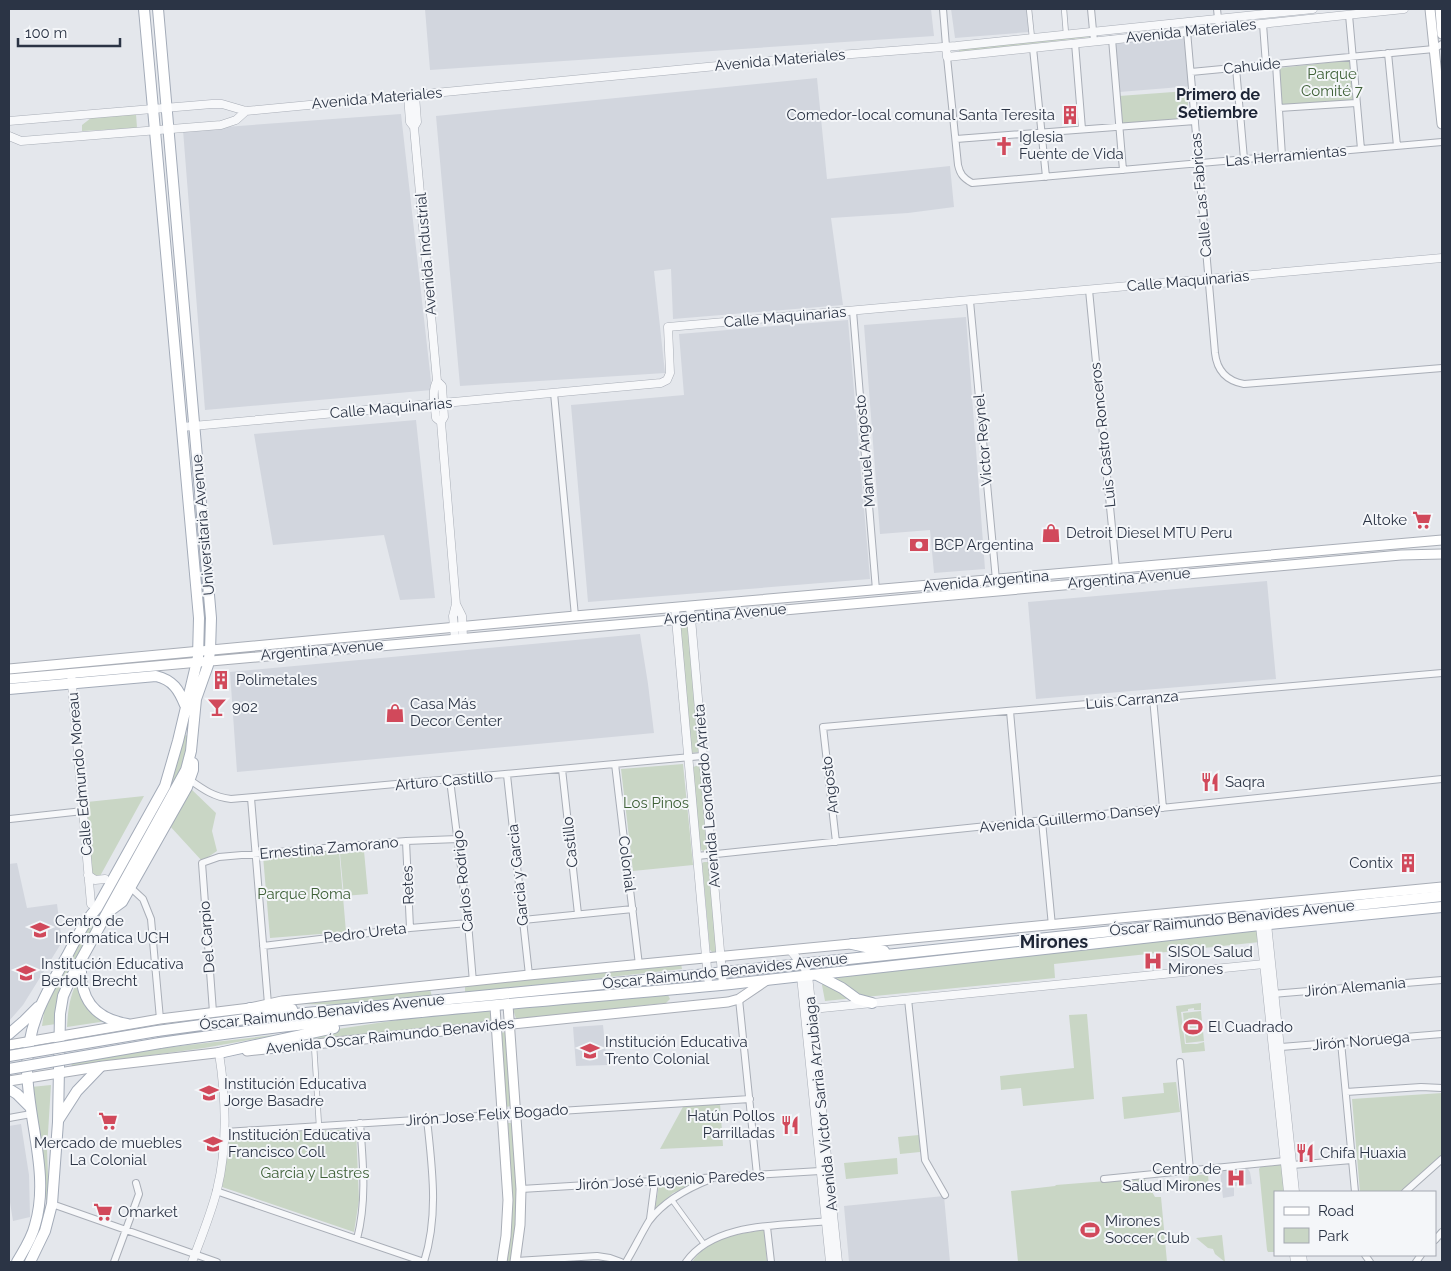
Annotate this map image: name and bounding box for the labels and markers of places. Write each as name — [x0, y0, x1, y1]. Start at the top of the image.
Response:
building icon: Comedor-local comunal Santa Teresita — [1059, 104, 1081, 126]
place label: Comedor-local comunal Santa Teresita — [787, 106, 1055, 124]
place label: Iglesia Fuente de Vida — [1019, 128, 1124, 163]
church icon: Iglesia Fuente de Vida — [993, 135, 1015, 157]
supermarket icon: Altoke — [1411, 509, 1433, 531]
place label: Altoke — [1363, 511, 1407, 529]
shop icon: Detroit Diesel MTU Peru — [1040, 522, 1062, 544]
place label: Detroit Diesel MTU Peru — [1066, 524, 1233, 542]
bank icon: BCP Argentina — [908, 534, 930, 556]
place label: BCP Argentina — [934, 536, 1034, 554]
building icon: Polimetales — [210, 669, 232, 691]
place label: Polimetales — [236, 671, 317, 689]
place label: Casa Más Decor Center — [410, 695, 503, 730]
bar icon: 902 — [206, 696, 228, 718]
place label: 902 — [232, 698, 258, 716]
shop icon: Casa Más Decor Center — [384, 702, 406, 724]
restaurant icon: Saqra — [1199, 771, 1221, 793]
place label: Saqra — [1225, 773, 1265, 791]
building icon: Contix — [1397, 852, 1419, 874]
place label: Contix — [1349, 854, 1393, 872]
place label: Centro de Informatica UCH — [55, 912, 169, 947]
school or university icon: Centro de Informatica UCH — [29, 919, 51, 941]
place label: SISOL Salud Mirones — [1168, 943, 1253, 978]
hospital icon: SISOL Salud Mirones — [1142, 950, 1164, 972]
place label: Institución Educativa Bertolt Brecht — [41, 955, 184, 990]
school or university icon: Institución Educativa Bertolt Brecht — [15, 962, 37, 984]
sports icon: El Cuadrado — [1182, 1016, 1204, 1038]
place label: El Cuadrado — [1208, 1018, 1293, 1036]
place label: Institución Educativa Trento Colonial — [605, 1033, 748, 1068]
school or university icon: Institución Educativa Trento Colonial — [579, 1040, 601, 1062]
place label: Institución Educativa Jorge Basadre — [224, 1075, 367, 1110]
school or university icon: Institución Educativa Jorge Basadre — [198, 1082, 220, 1104]
place label: Hatún Pollos Parrilladas — [687, 1107, 775, 1142]
supermarket icon: Mercado de muebles La Colonial — [97, 1110, 119, 1132]
restaurant icon: Hatún Pollos Parrilladas — [779, 1114, 801, 1136]
place label: Institución Educativa Francisco Coll — [228, 1126, 371, 1161]
school or university icon: Institución Educativa Francisco Coll — [202, 1133, 224, 1155]
place label: Mercado de muebles La Colonial — [34, 1134, 182, 1169]
restaurant icon: Chifa Huaxia — [1294, 1142, 1316, 1164]
place label: Chifa Huaxia — [1320, 1144, 1406, 1162]
place label: Centro de Salud Mirones — [1122, 1160, 1221, 1195]
hospital icon: Centro de Salud Mirones — [1225, 1167, 1247, 1189]
supermarket icon: Omarket — [92, 1201, 114, 1223]
place label: Omarket — [118, 1203, 178, 1221]
place label: Mirones Soccer Club — [1105, 1212, 1189, 1247]
sports icon: Mirones Soccer Club — [1079, 1219, 1101, 1241]

